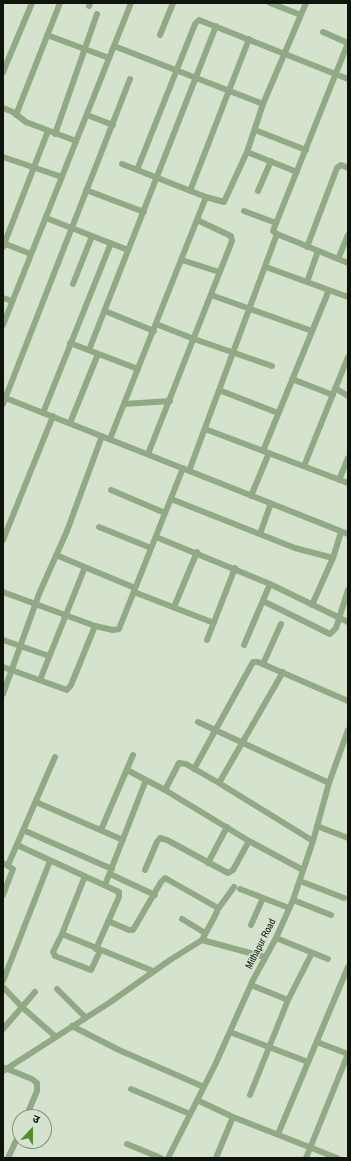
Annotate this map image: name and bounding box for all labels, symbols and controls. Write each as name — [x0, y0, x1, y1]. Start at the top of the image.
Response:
street label: Mithapur Road — [243, 917, 279, 971]
north arrow — [12, 1109, 52, 1149]
text: उ — [31, 1111, 42, 1126]

